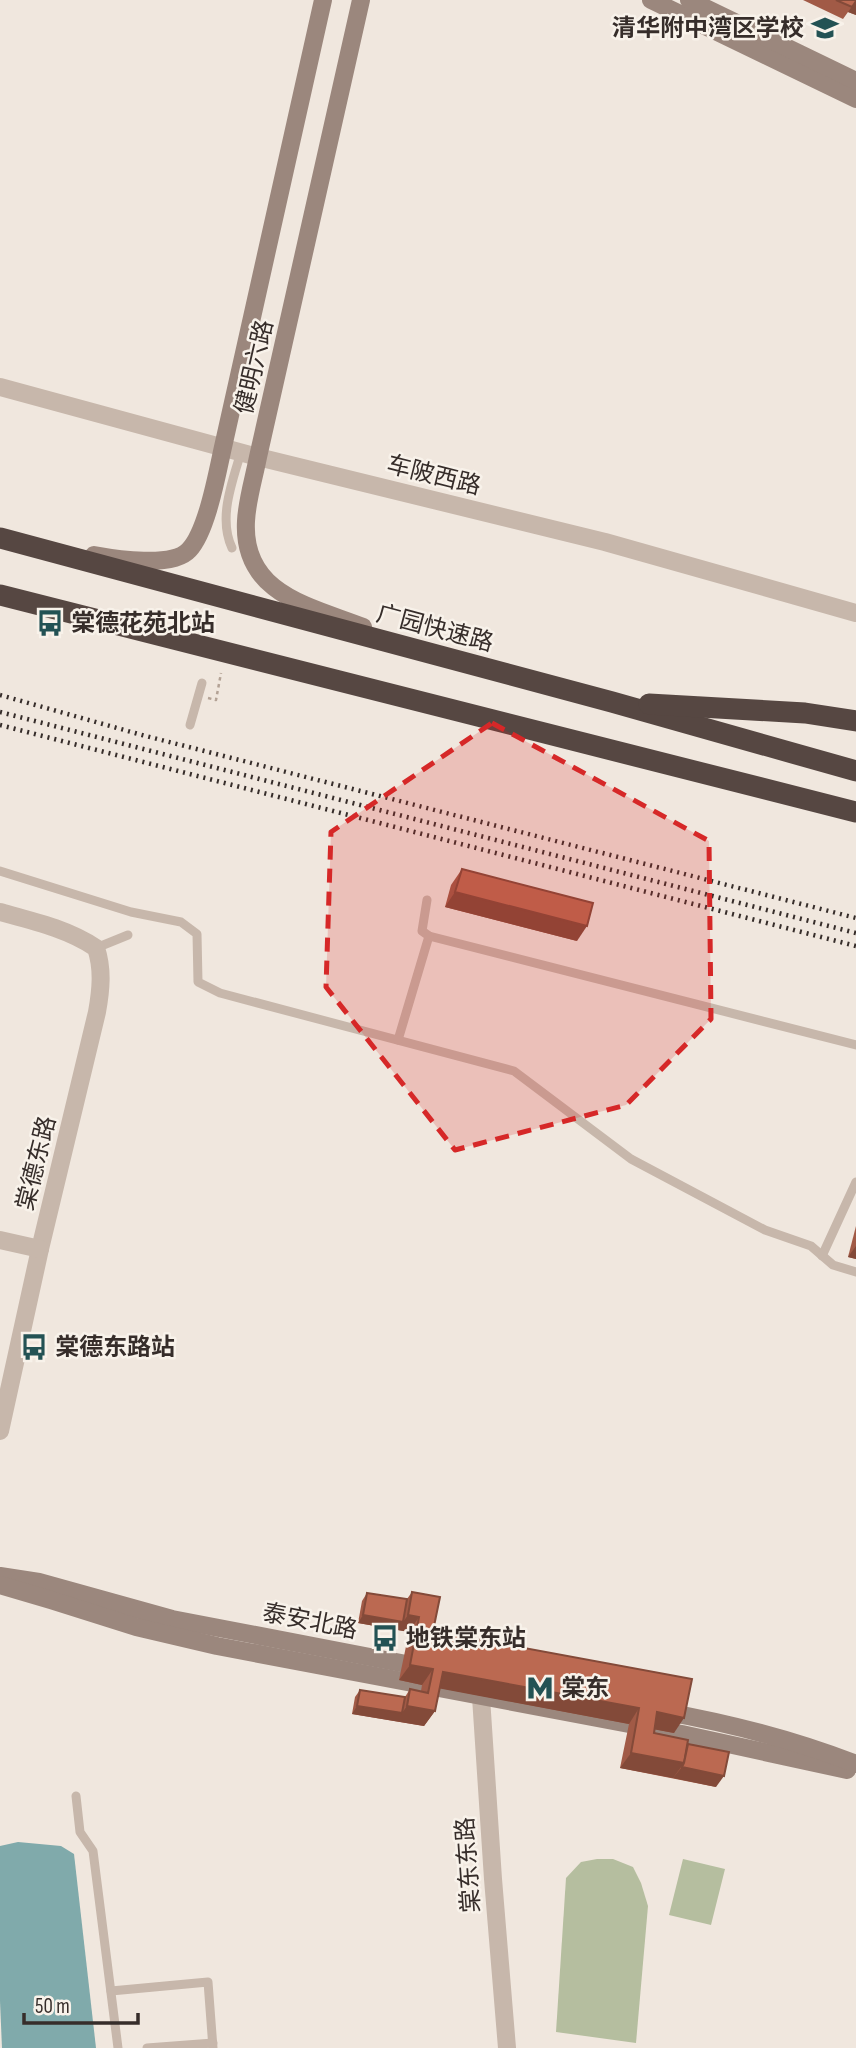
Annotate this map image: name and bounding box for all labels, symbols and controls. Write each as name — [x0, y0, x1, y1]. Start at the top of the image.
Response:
school or university icon: 清华附中湾区学校 — [810, 13, 840, 43]
place label: 清华附中湾区学校 — [612, 14, 804, 43]
street label: 健明六路 — [230, 317, 279, 417]
street label: 车陂西路 — [384, 450, 484, 501]
street label: 广园快速路 — [373, 599, 497, 658]
bus stop icon: 棠德花苑北站 — [35, 608, 65, 638]
place label: 棠德花苑北站 — [71, 609, 215, 638]
street label: 棠德东路 — [11, 1113, 62, 1213]
bus stop icon: 棠德东路站 — [19, 1332, 49, 1362]
place label: 棠德东路站 — [55, 1333, 175, 1362]
street label: 泰安北路 — [260, 1598, 360, 1645]
bus stop icon: 地铁棠东站 — [370, 1623, 400, 1653]
place label: 地铁棠东站 — [406, 1624, 526, 1653]
metro station icon: 棠东 — [525, 1673, 555, 1703]
place label: 棠东 — [561, 1674, 609, 1703]
street label: 棠东东路 — [451, 1816, 486, 1914]
scale bar — [24, 1982, 138, 2026]
text: 50 m — [35, 1994, 70, 2019]

